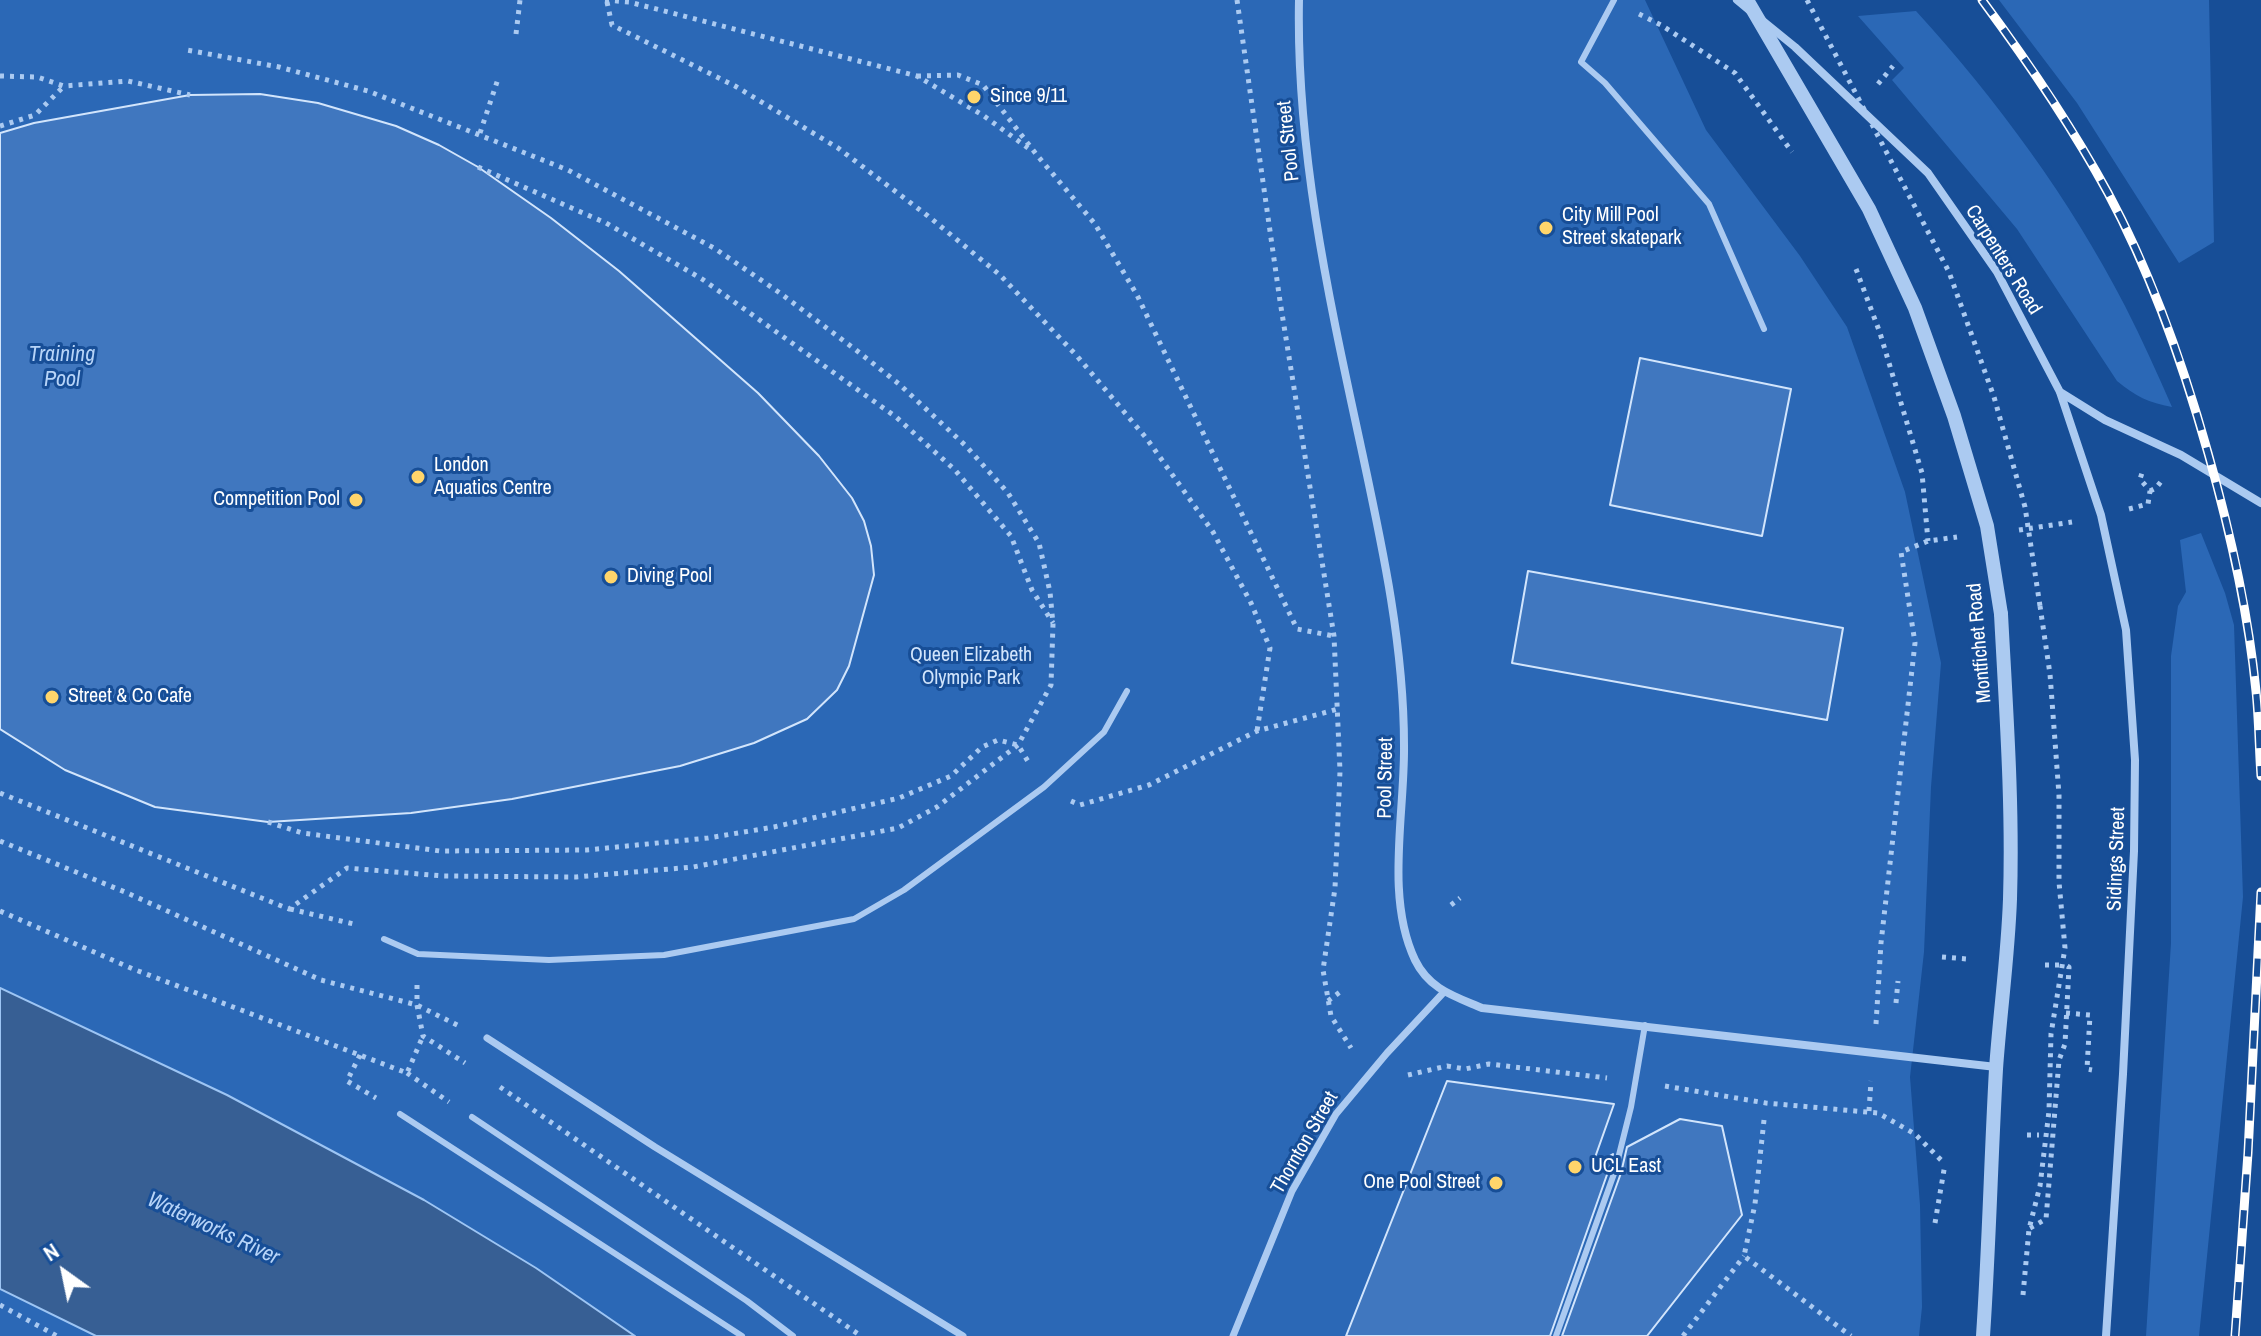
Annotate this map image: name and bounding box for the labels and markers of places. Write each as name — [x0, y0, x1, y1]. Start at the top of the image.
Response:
place label: Since 9/11 — [990, 85, 1067, 109]
marker: Since 9/11 — [965, 88, 983, 106]
place label: City Mill Pool Street skatepark — [1562, 204, 1681, 251]
marker: City Mill Pool Street skatepark — [1537, 219, 1555, 237]
place label: London Aquatics Centre — [434, 454, 552, 501]
marker: London Aquatics Centre — [409, 468, 427, 486]
place label: Competition Pool — [213, 488, 340, 512]
marker: Competition Pool — [347, 491, 365, 509]
place label: Diving Pool — [627, 565, 712, 589]
marker: Diving Pool — [602, 568, 620, 586]
place label: Street & Co Cafe — [68, 685, 192, 709]
marker: Street & Co Cafe — [43, 688, 61, 706]
place label: UCL East — [1591, 1155, 1661, 1179]
marker: UCL East — [1566, 1158, 1584, 1176]
place label: One Pool Street — [1363, 1171, 1480, 1195]
marker: One Pool Street — [1487, 1174, 1505, 1192]

